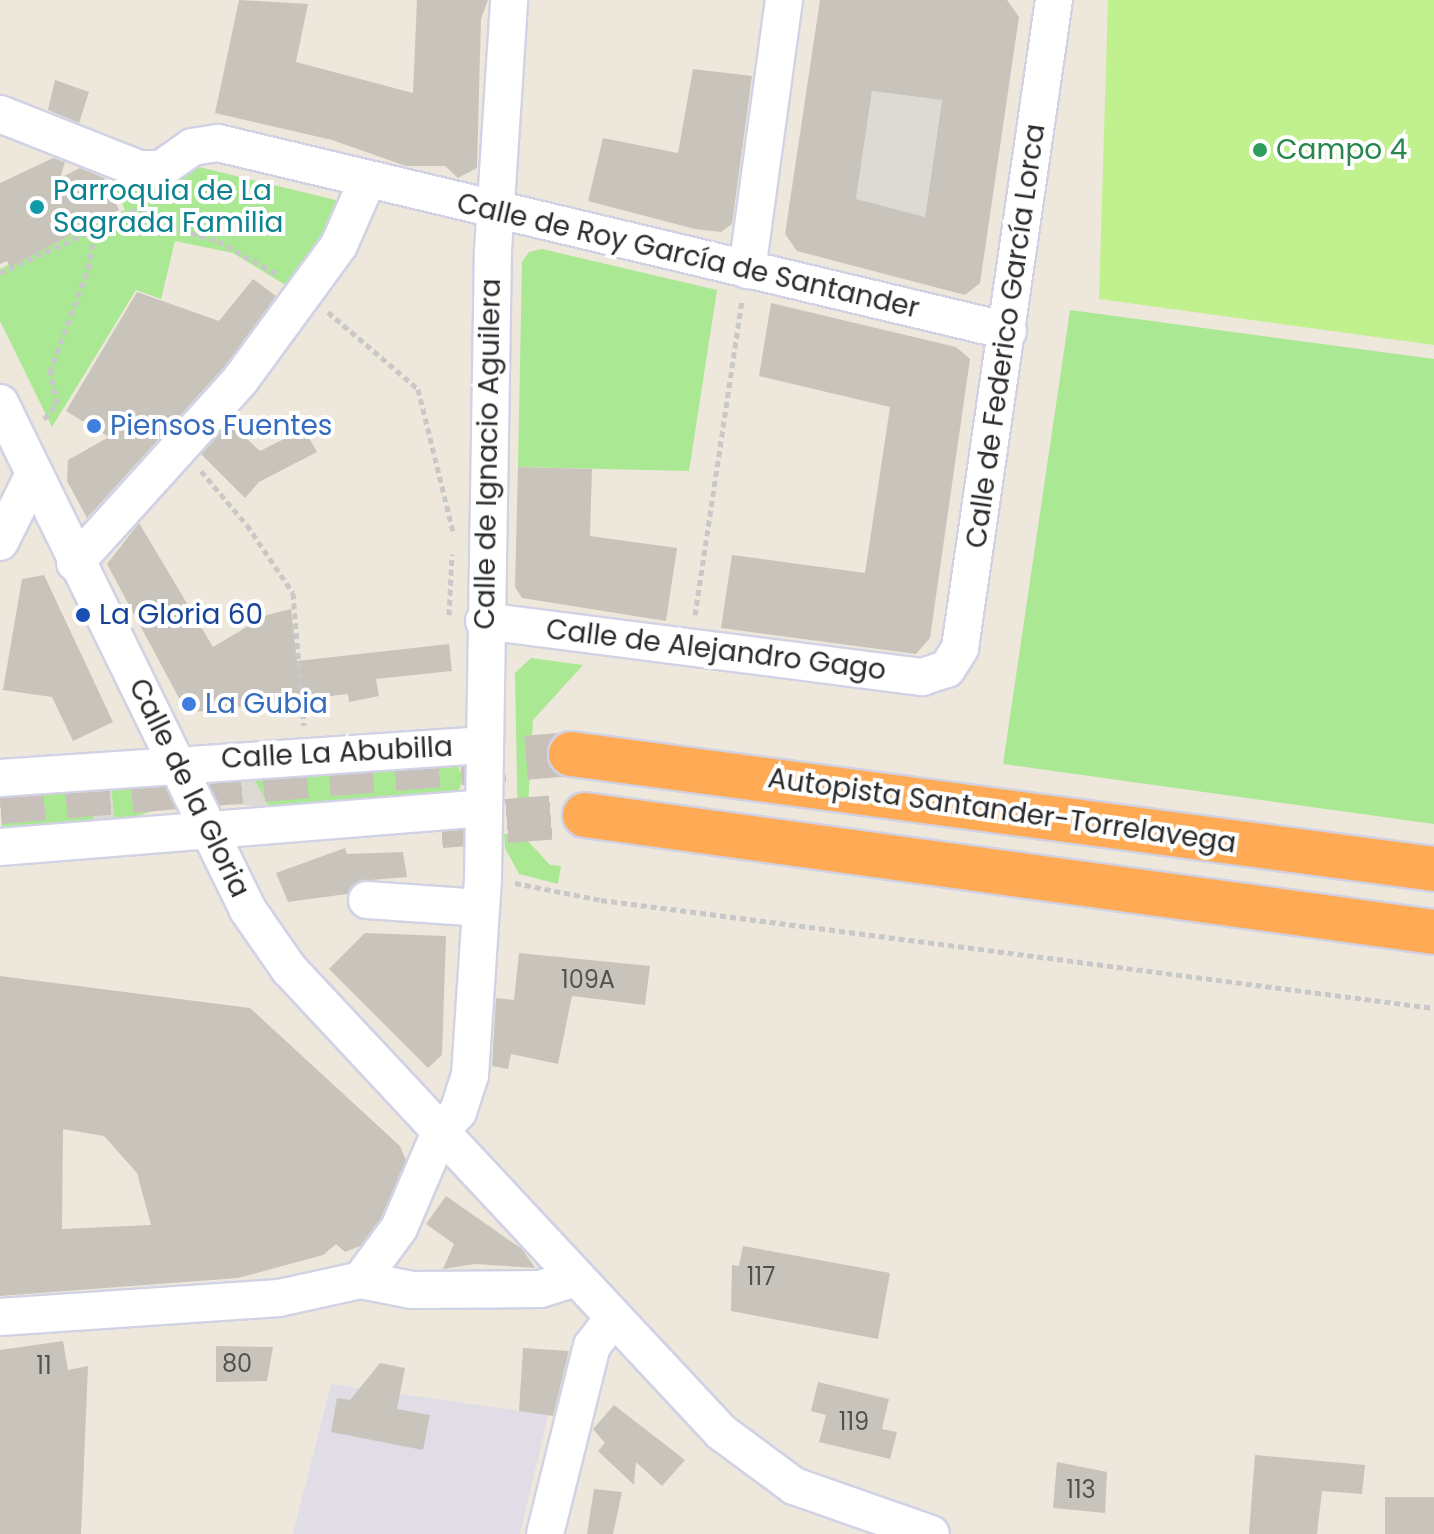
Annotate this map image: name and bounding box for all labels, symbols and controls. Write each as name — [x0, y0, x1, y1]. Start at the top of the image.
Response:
street label: Calle de Federico García Lorca — [960, 122, 1052, 550]
place label: Campo 4 — [1276, 133, 1407, 167]
marker: Campo 4 — [1251, 141, 1269, 159]
place label: Parroquia de La Sagrada Familia — [53, 174, 283, 240]
street label: Calle de Roy García de Santander — [454, 186, 922, 326]
marker: Parroquia de La Sagrada Familia — [28, 198, 46, 216]
street label: Calle de Ignacio Aguilera — [468, 278, 508, 630]
place label: Piensos Fuentes — [110, 409, 332, 443]
marker: Piensos Fuentes — [85, 417, 103, 435]
place label: La Gloria 60 — [99, 598, 263, 632]
marker: La Gloria 60 — [74, 606, 92, 624]
street label: Calle de Alejandro Gago — [544, 612, 888, 688]
street label: Calle de la Gloria — [122, 673, 256, 903]
place label: La Gubia — [205, 687, 328, 721]
marker: La Gubia — [180, 695, 198, 713]
street label: Calle La Abubilla — [220, 730, 454, 776]
street label: Autopista Santander-Torrelavega — [766, 761, 1238, 861]
house number: 109A — [561, 966, 615, 994]
house number: 117 — [747, 1263, 775, 1291]
house number: 80 — [222, 1350, 252, 1378]
house number: 11 — [36, 1352, 52, 1380]
house number: 119 — [839, 1408, 869, 1436]
house number: 113 — [1066, 1476, 1096, 1504]

